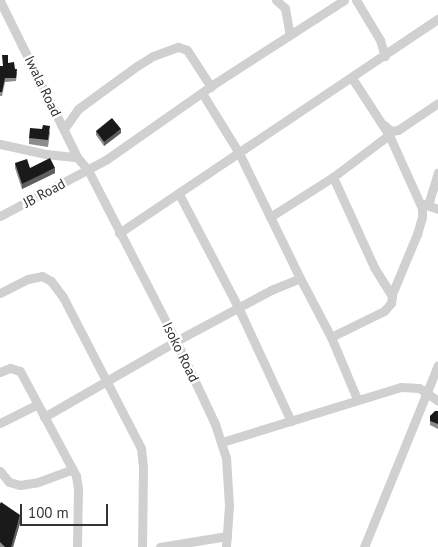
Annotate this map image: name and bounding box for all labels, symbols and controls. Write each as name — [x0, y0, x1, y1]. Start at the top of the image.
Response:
street label: Iwala Road — [21, 53, 65, 119]
street label: JB Road — [20, 175, 68, 211]
street label: Isoko Road — [159, 319, 203, 385]
scale bar — [22, 494, 110, 526]
text: 100 m — [28, 503, 69, 522]

